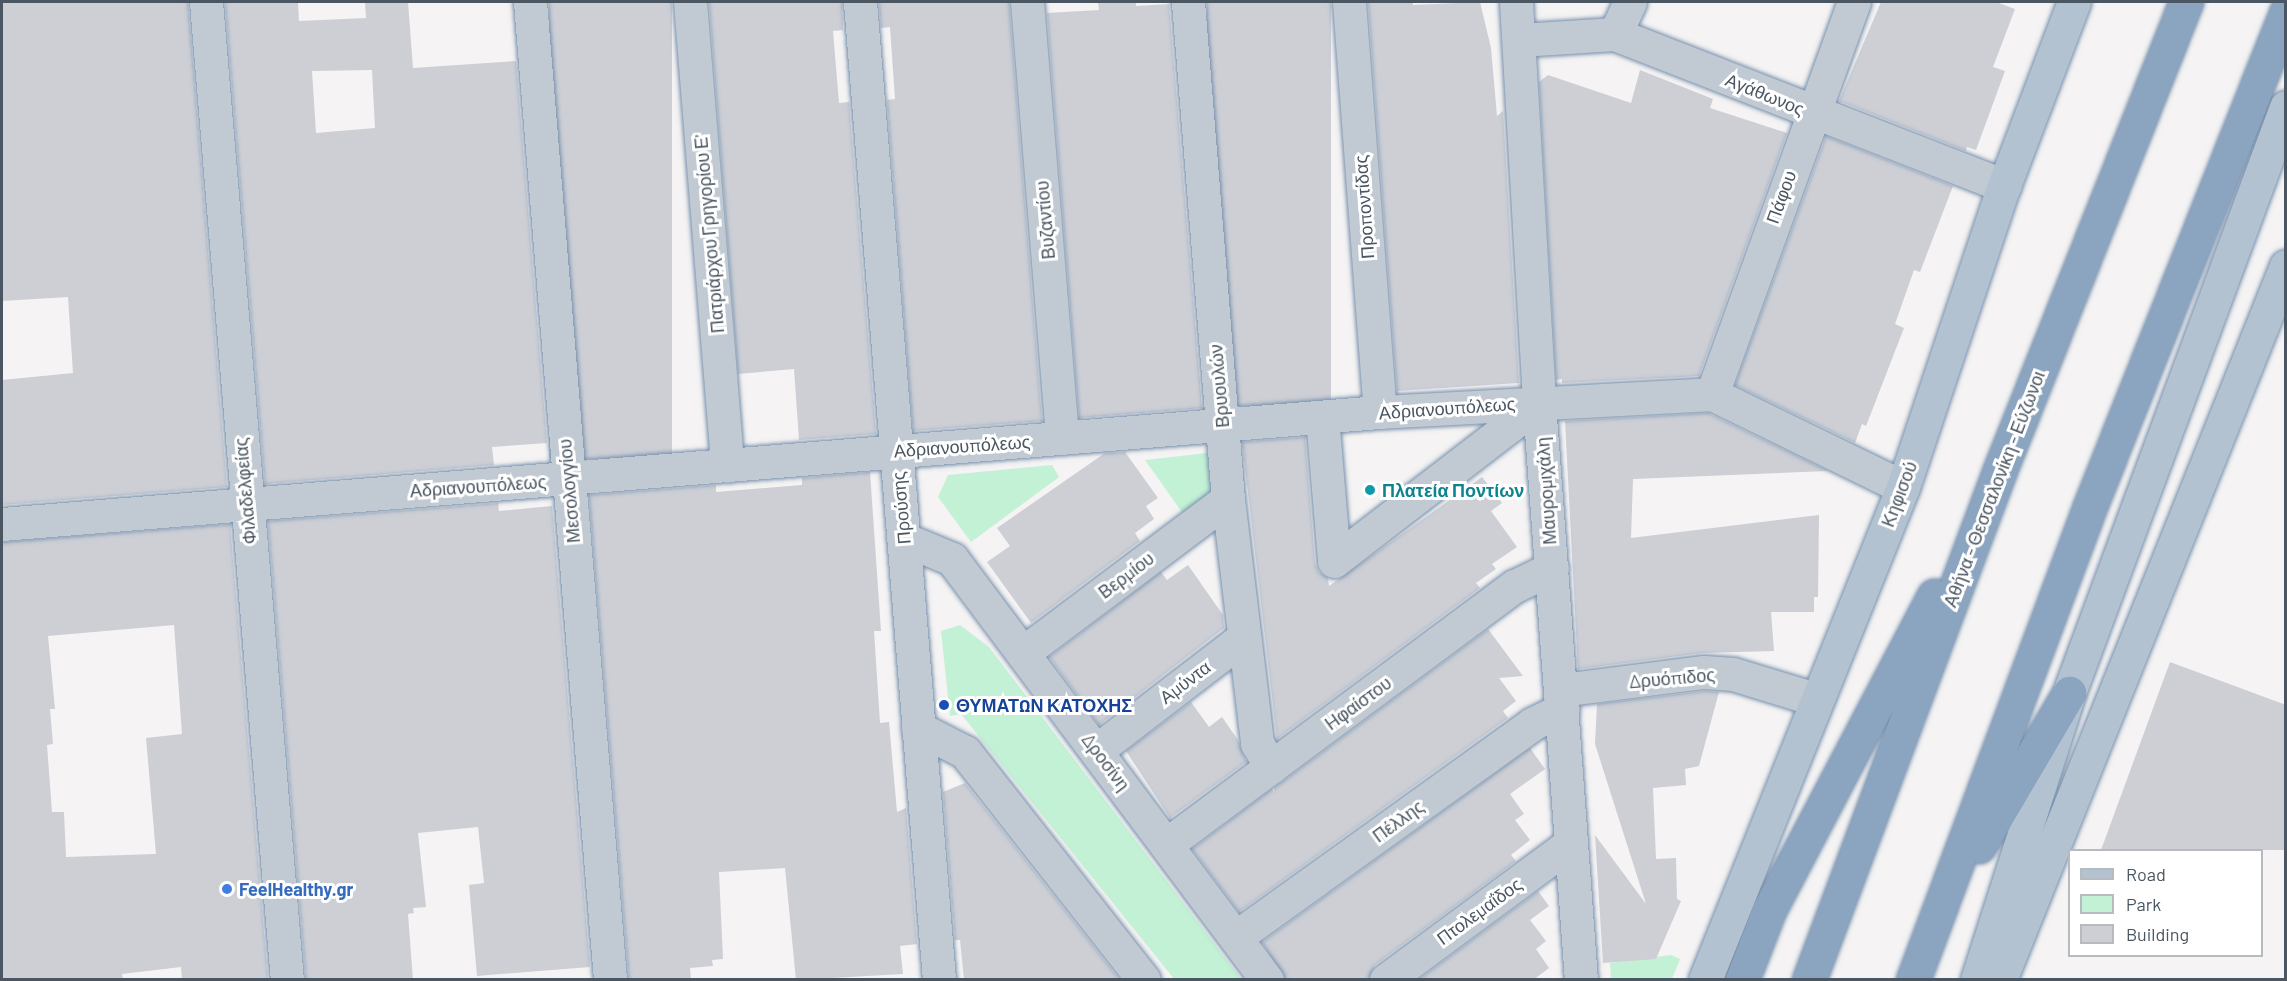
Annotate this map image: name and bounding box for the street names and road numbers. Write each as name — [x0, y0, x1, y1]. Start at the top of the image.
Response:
street label: Αγάθωνος — [1723, 68, 1807, 120]
street label: Πατριάρχου Γρηγορίου Ε' — [690, 134, 728, 334]
street label: Προποντίδας — [1350, 154, 1378, 260]
street label: Πάφου — [1761, 167, 1801, 227]
street label: Βυζαντίου — [1031, 180, 1059, 260]
street label: Βρυουλών — [1205, 343, 1233, 429]
street label: Αθήνα - Θεσσαλονίκη - Εύζωνοι — [1939, 368, 2049, 610]
street label: Αδριανουπόλεως — [1378, 392, 1516, 424]
street label: Αδριανουπόλεως — [893, 430, 1031, 462]
street label: Φιλαδελφείας — [230, 437, 260, 545]
street label: Μαυρομιχάλη — [1531, 437, 1561, 545]
street label: Μεσολογγίου — [554, 438, 584, 544]
street label: Κηφισού — [1877, 458, 1921, 530]
street label: Αδριανουπόλεως — [409, 470, 547, 502]
street label: Προύσης — [887, 471, 915, 545]
street label: Βερμίου — [1094, 547, 1158, 603]
street label: Αμύντα — [1155, 656, 1215, 708]
street label: Δρυόπιδος — [1628, 663, 1716, 693]
street label: Ηφαίστου — [1321, 672, 1395, 734]
street label: Δροσίνη — [1078, 729, 1134, 795]
street label: Πέλλης — [1368, 795, 1428, 847]
street label: Πτολεμαΐδος — [1432, 873, 1526, 949]

